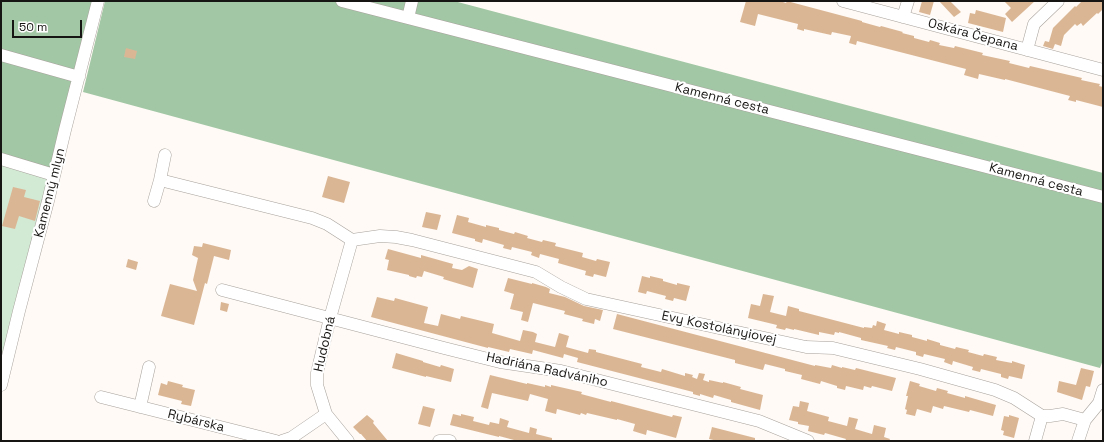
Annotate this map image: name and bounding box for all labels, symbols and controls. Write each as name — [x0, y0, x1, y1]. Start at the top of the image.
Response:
scale bar — [14, 12, 84, 38]
street label: Oskára Čepana — [926, 15, 1020, 55]
text: 50 m — [19, 19, 47, 35]
street label: Kamenná cesta — [673, 80, 771, 118]
street label: Kamenný mlyn — [31, 147, 69, 239]
street label: Kamenná cesta — [987, 160, 1085, 200]
street label: Evy Kostolányiovej — [660, 308, 778, 348]
street label: Hudobná — [311, 315, 339, 373]
street label: Hadriána Radvániho — [485, 349, 609, 391]
street label: Rybárska — [166, 406, 226, 436]

